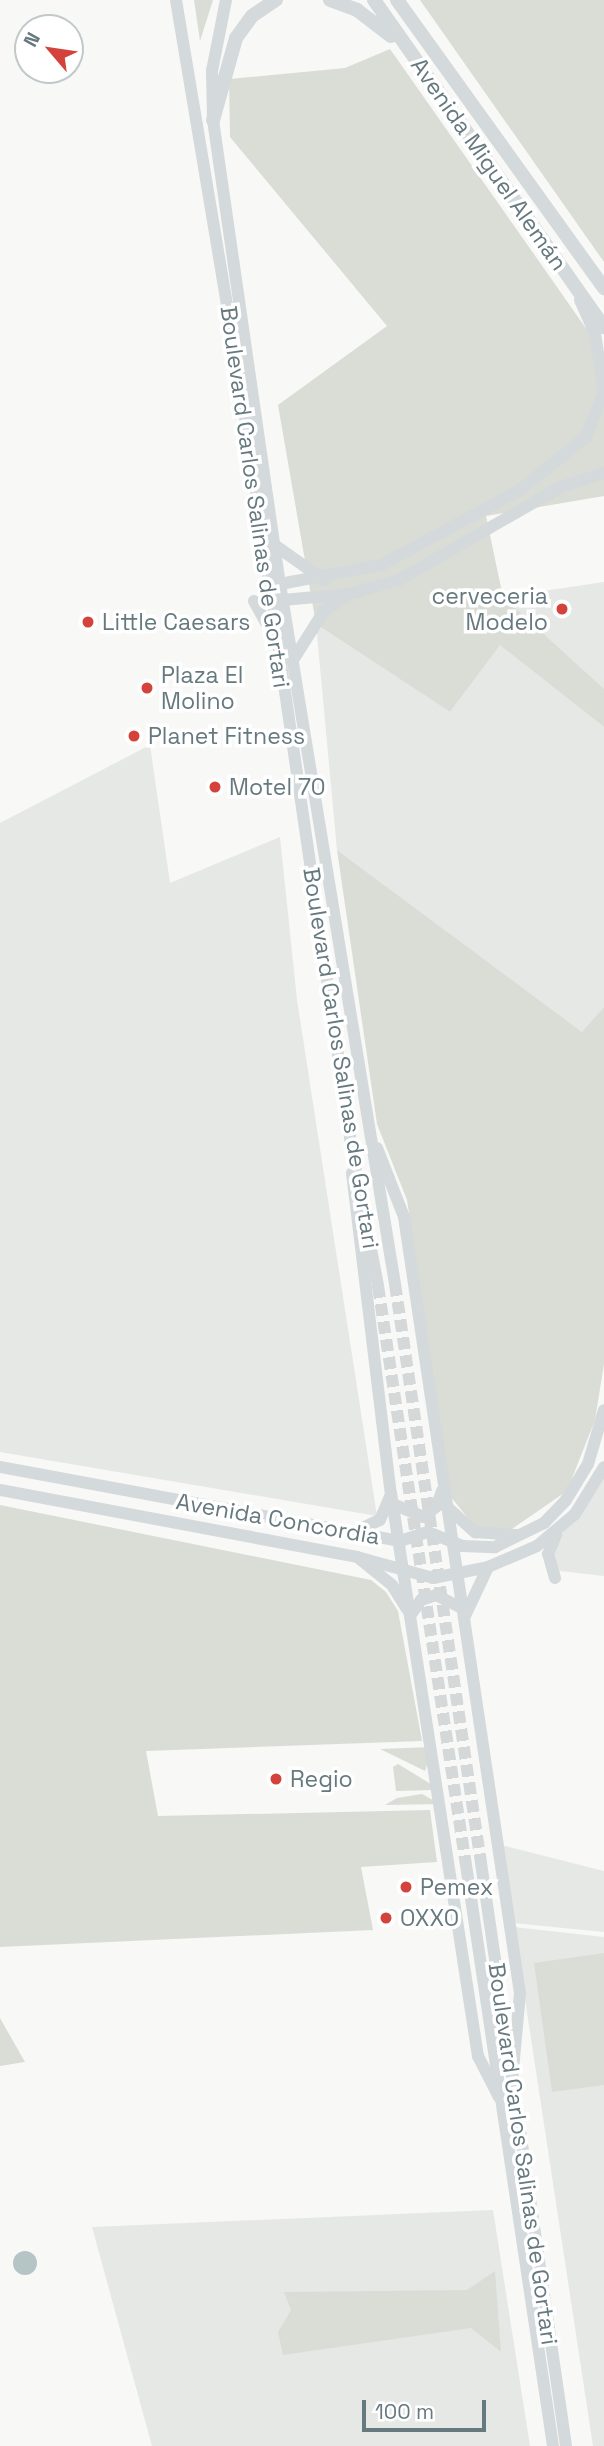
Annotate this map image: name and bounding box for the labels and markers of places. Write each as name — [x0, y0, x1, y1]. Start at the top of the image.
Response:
place label: cerveceria Modelo — [432, 582, 548, 636]
marker: cerveceria Modelo — [554, 601, 570, 617]
place label: Little Caesars — [102, 608, 250, 636]
marker: Little Caesars — [80, 614, 96, 630]
place label: Plaza El Molino — [161, 661, 243, 715]
marker: Plaza El Molino — [139, 680, 155, 696]
place label: Planet Fitness — [148, 722, 305, 750]
marker: Planet Fitness — [126, 728, 142, 744]
place label: Motel 70 — [229, 773, 326, 801]
marker: Motel 70 — [207, 779, 223, 795]
place label: Regio — [290, 1765, 353, 1793]
marker: Regio — [268, 1771, 284, 1787]
place label: Pemex — [420, 1873, 493, 1901]
marker: Pemex — [398, 1879, 414, 1895]
place label: OXXO — [400, 1904, 459, 1932]
marker: OXXO — [378, 1910, 394, 1926]

